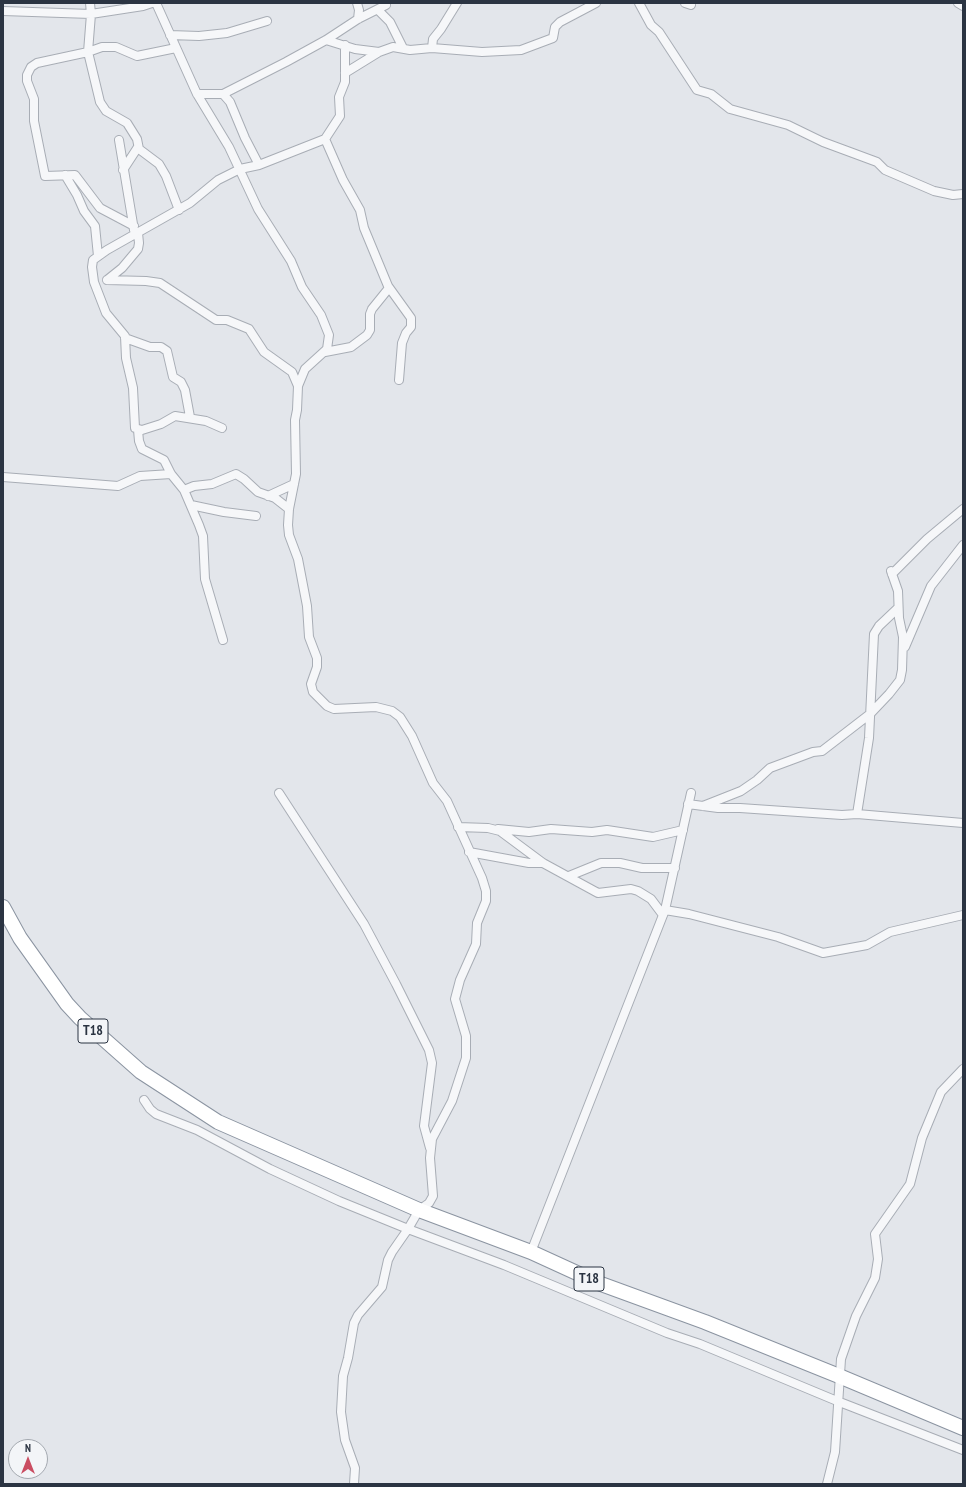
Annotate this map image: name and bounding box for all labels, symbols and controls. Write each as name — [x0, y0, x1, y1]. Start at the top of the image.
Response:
road number: T18 — [78, 1019, 108, 1043]
road number: T18 — [574, 1267, 604, 1291]
north arrow — [8, 1439, 48, 1479]
text: N — [25, 1441, 31, 1455]

